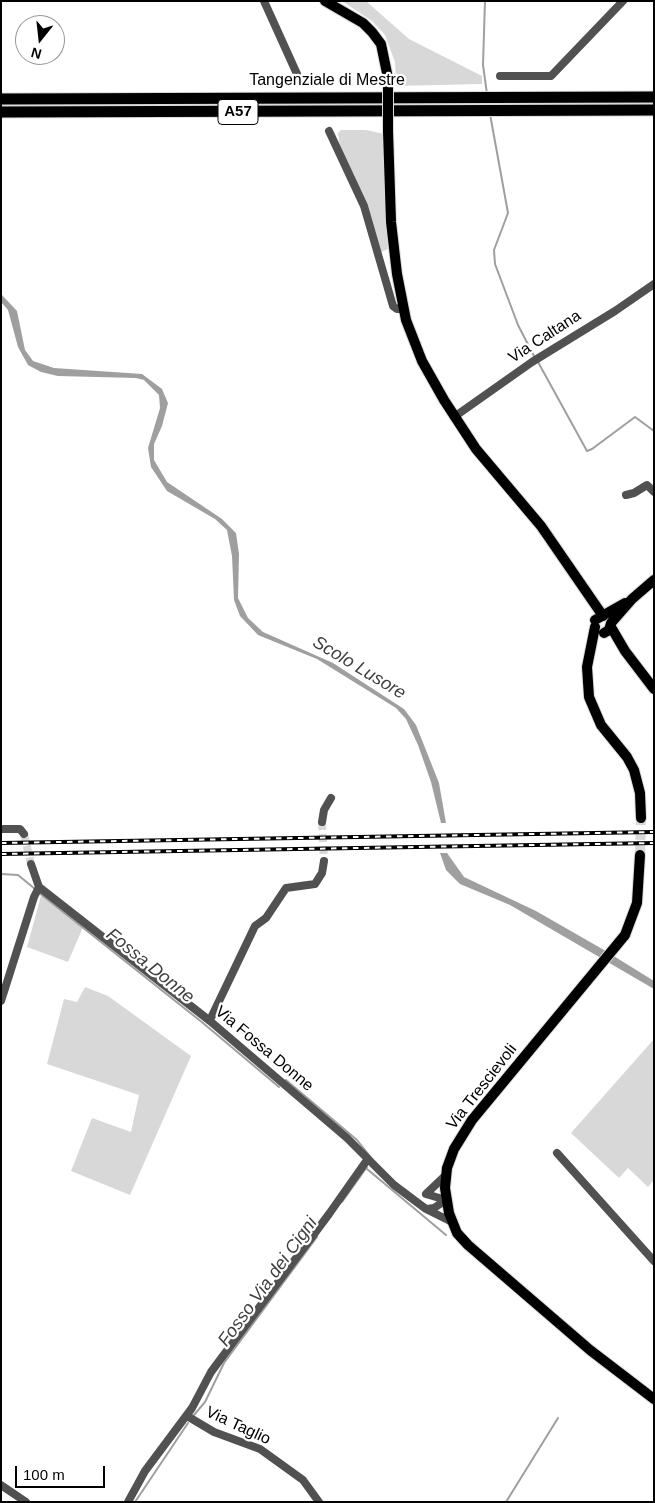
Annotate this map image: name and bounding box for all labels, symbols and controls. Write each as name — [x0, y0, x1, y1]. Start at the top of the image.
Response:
north arrow — [15, 15, 65, 65]
text: N — [29, 44, 43, 63]
street label: Tangenziale di Mestre — [249, 71, 405, 91]
road number: A57 — [218, 100, 258, 124]
street label: Via Caltana — [505, 307, 585, 367]
water label: Scolo Lusore — [308, 632, 410, 704]
water label: Fossa Donne — [102, 924, 198, 1008]
street label: Via Fossa Donne — [211, 1002, 317, 1096]
street label: Via Trescievoli — [443, 1040, 521, 1134]
water label: Fosso Via dei Cigni — [214, 1213, 322, 1351]
street label: Via Taglio — [203, 1403, 273, 1449]
scale bar — [18, 1456, 108, 1488]
text: 100 m — [23, 1466, 65, 1483]

